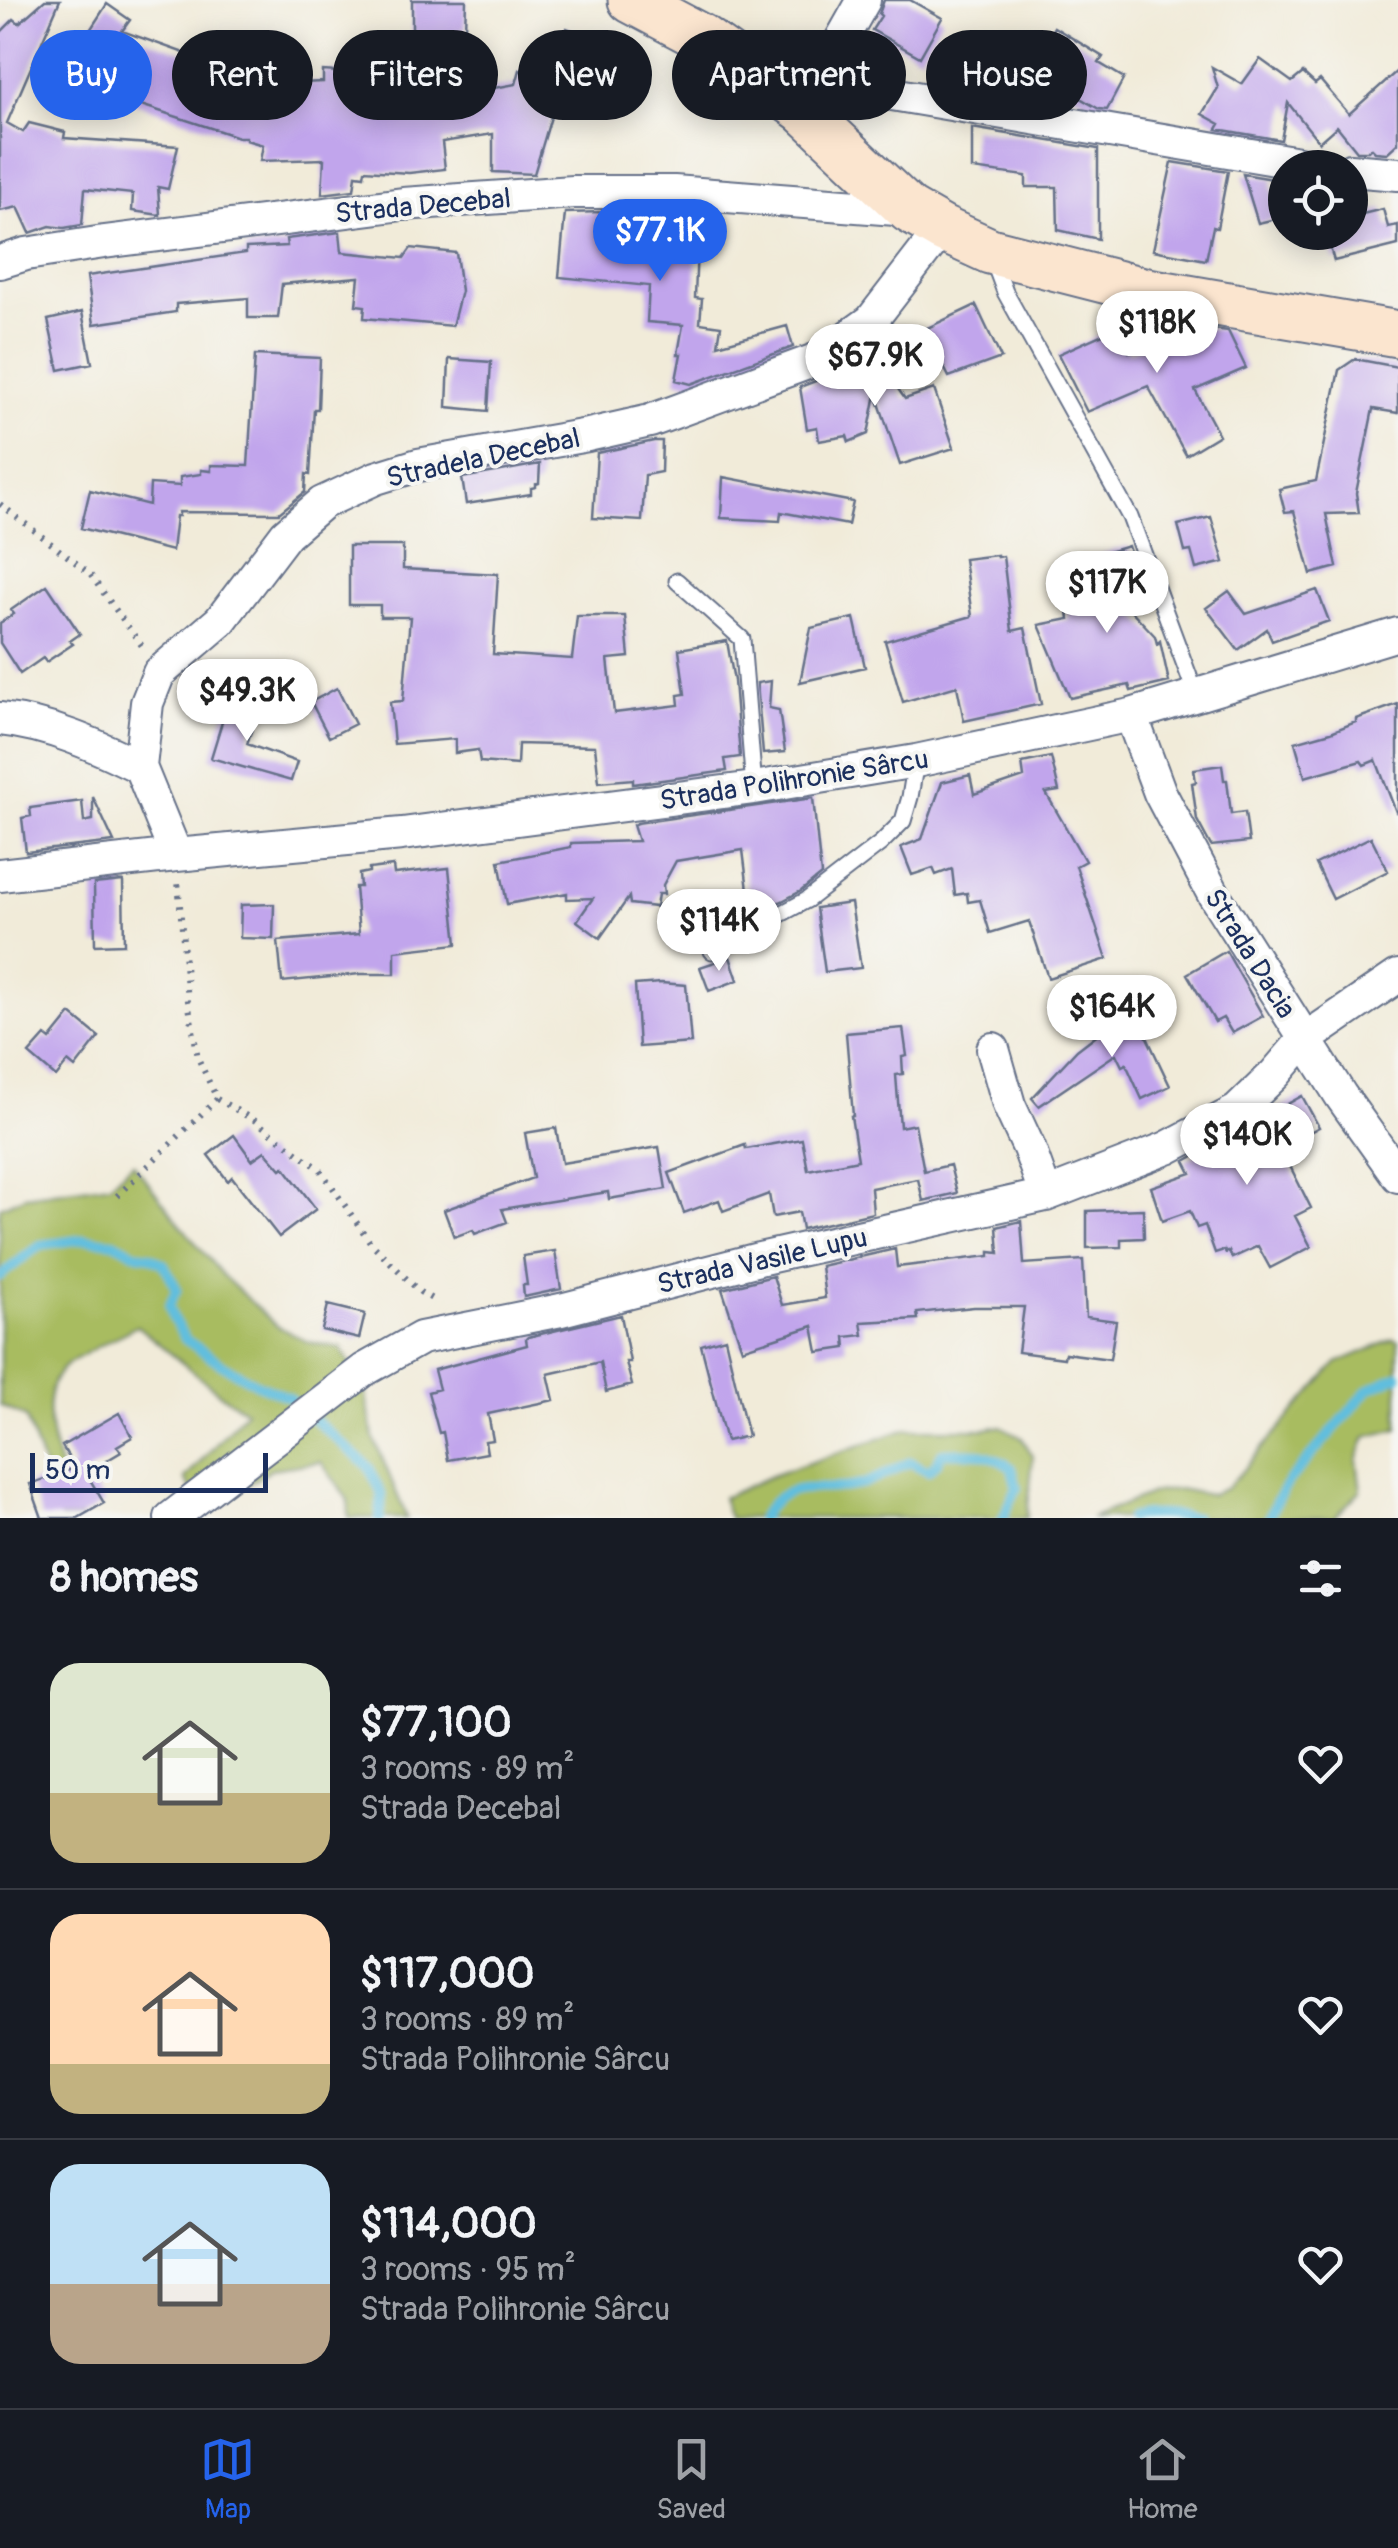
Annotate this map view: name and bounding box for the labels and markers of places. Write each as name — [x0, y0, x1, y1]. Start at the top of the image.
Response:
pin: $77.1K — [579, 199, 741, 284]
pin: $118K — [1087, 291, 1227, 376]
pin: $67.9K — [794, 324, 956, 409]
pin: $117K — [1037, 551, 1177, 636]
pin: $49.3K — [166, 659, 328, 744]
pin: $114K — [649, 889, 789, 974]
pin: $164K — [1042, 975, 1182, 1060]
pin: $140K — [1177, 1103, 1317, 1188]

